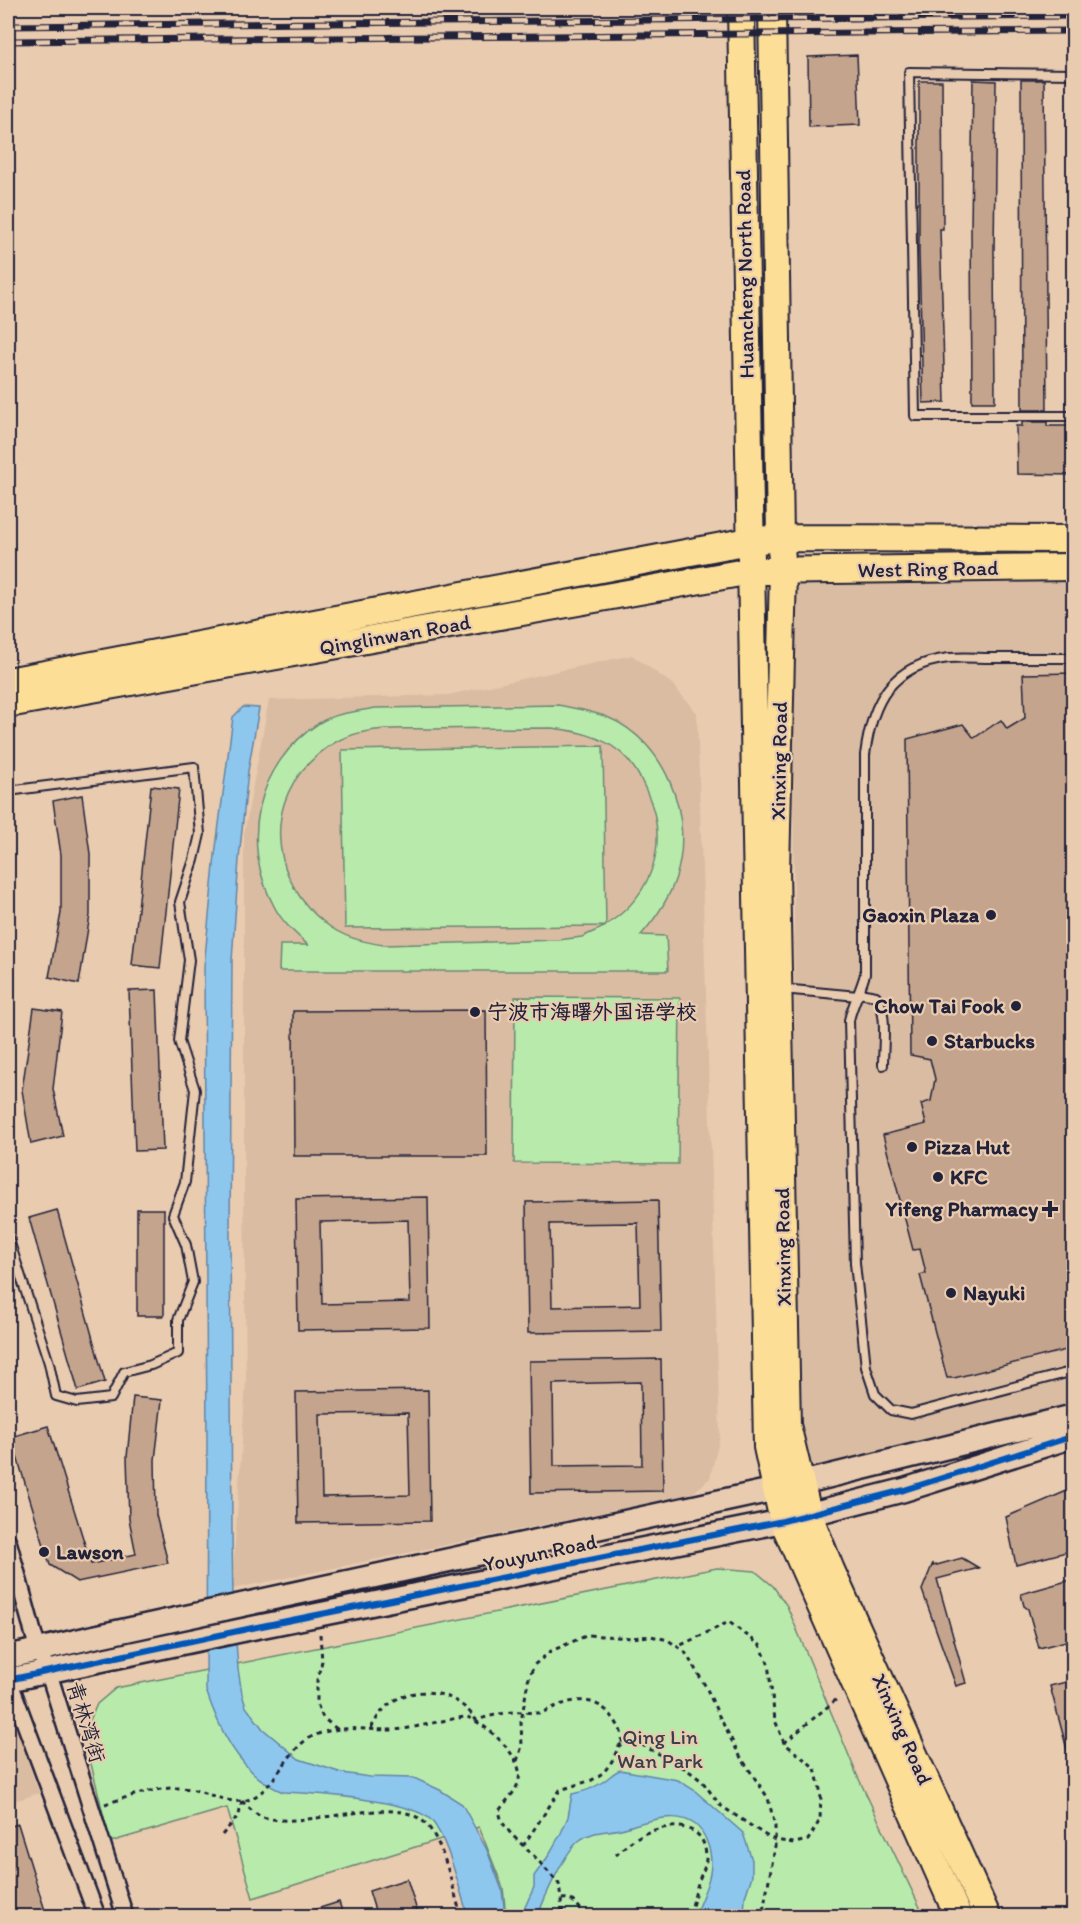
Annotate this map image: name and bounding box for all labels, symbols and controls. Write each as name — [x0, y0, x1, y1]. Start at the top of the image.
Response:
street label: Huancheng North Road — [730, 169, 759, 379]
street label: West Ring Road — [857, 555, 999, 582]
street label: Qinglinwan Road — [317, 609, 473, 660]
street label: Xinxing Road — [765, 701, 792, 821]
place label: Gaoxin Plaza — [862, 902, 980, 927]
marker: Gaoxin Plaza — [984, 908, 998, 922]
place label: Chow Tai Fook — [874, 993, 1005, 1018]
place label: 宁波市海曙外国语学校 — [487, 999, 697, 1024]
marker: Chow Tai Fook — [1009, 999, 1023, 1013]
marker: 宁波市海曙外国语学校 — [468, 1005, 482, 1019]
place label: Starbucks — [944, 1028, 1035, 1053]
marker: Starbucks — [925, 1034, 939, 1048]
place label: Pizza Hut — [924, 1134, 1010, 1159]
marker: Pizza Hut — [905, 1140, 919, 1154]
place label: KFC — [950, 1164, 988, 1189]
marker: KFC — [931, 1170, 945, 1184]
street label: Xinxing Road — [769, 1187, 796, 1307]
place label: Yifeng Pharmacy — [885, 1196, 1038, 1222]
marker: Yifeng Pharmacy — [1043, 1202, 1057, 1216]
place label: Nayuki — [963, 1280, 1025, 1306]
marker: Nayuki — [944, 1286, 958, 1300]
street label: Youyun Road — [481, 1528, 599, 1577]
place label: Lawson — [56, 1539, 124, 1564]
marker: Lawson — [37, 1545, 51, 1559]
street label: Xinxing Road — [867, 1669, 938, 1788]
street label: 青林湾街 — [62, 1678, 111, 1766]
park label: Qing Lin Wan Park — [617, 1724, 703, 1773]

